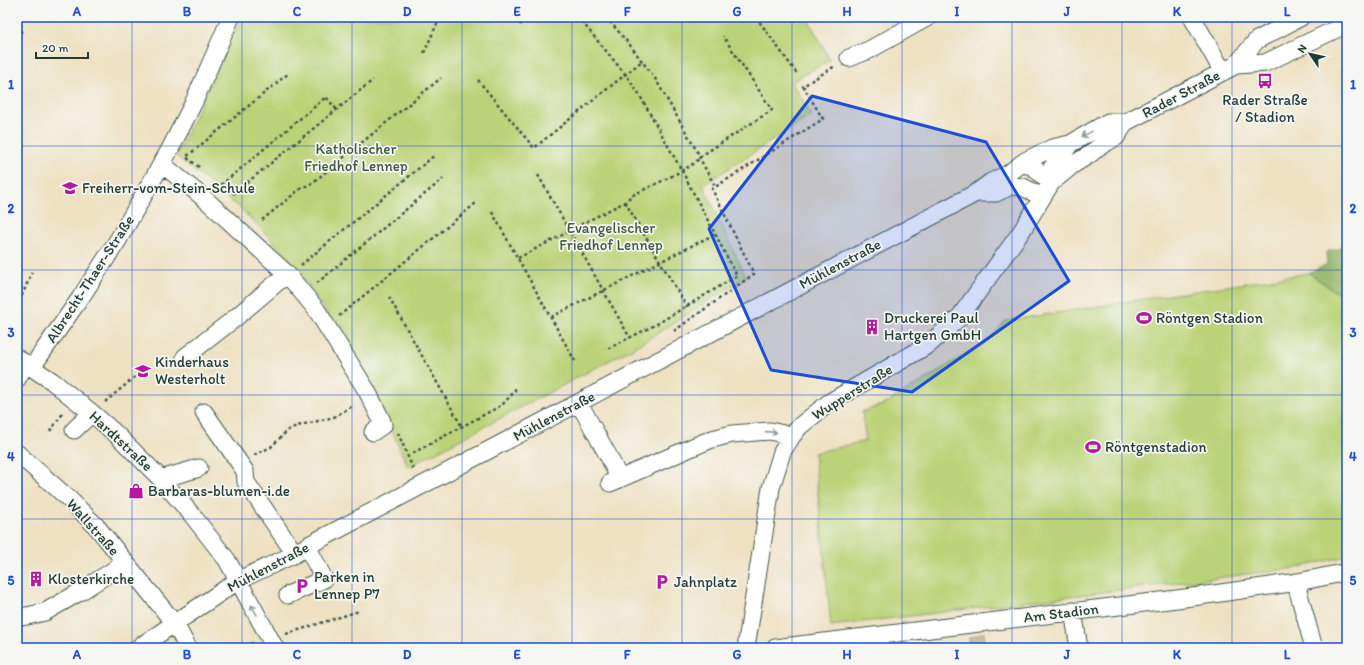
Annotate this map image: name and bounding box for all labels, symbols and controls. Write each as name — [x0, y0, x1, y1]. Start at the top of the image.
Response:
text: A — [72, 4, 82, 19]
text: B — [183, 4, 192, 19]
text: C — [293, 4, 302, 19]
text: D — [403, 4, 412, 19]
text: E — [513, 4, 521, 19]
text: F — [624, 4, 631, 19]
text: G — [733, 4, 742, 19]
text: H — [843, 4, 852, 19]
text: I — [955, 4, 960, 19]
text: J — [1063, 4, 1071, 19]
text: K — [1173, 4, 1182, 19]
text: L — [1284, 4, 1291, 19]
scale bar — [36, 34, 88, 60]
north arrow — [1290, 34, 1330, 74]
text: 20 m — [42, 41, 69, 55]
text: N — [1295, 42, 1310, 55]
street label: Rader Straße — [1139, 66, 1223, 122]
bus stop icon: Rader Straße / Stadion — [1256, 72, 1274, 90]
text: 1 — [8, 77, 14, 92]
text: 1 — [1350, 77, 1356, 92]
place label: Rader Straße / Stadion — [1222, 91, 1308, 126]
one-way arrow — [1081, 130, 1093, 138]
park label: Katholischer Friedhof Lennep — [304, 140, 408, 175]
school or university icon: Freiherr-vom-Stein-Schule — [61, 179, 79, 197]
place label: Freiherr-vom-Stein-Schule — [82, 179, 255, 197]
text: 2 — [8, 201, 15, 216]
text: 2 — [1350, 201, 1357, 216]
street label: Albrecht-Thaer-Straße — [42, 212, 138, 346]
park label: Evangelischer Friedhof Lennep — [559, 219, 663, 254]
street label: Mühlenstraße — [796, 235, 884, 293]
place label: Druckerei Paul Hartgen GmbH — [884, 309, 981, 344]
sports icon: Röntgen Stadion — [1135, 309, 1153, 327]
place label: Röntgen Stadion — [1156, 309, 1264, 327]
building icon: Druckerei Paul Hartgen GmbH — [863, 318, 881, 336]
text: 3 — [7, 325, 15, 340]
text: 3 — [1349, 325, 1357, 340]
place label: Kinderhaus Westerholt — [155, 353, 229, 388]
street label: Wupperstraße — [808, 360, 896, 424]
school or university icon: Kinderhaus Westerholt — [134, 362, 152, 380]
street label: Mühlenstraße — [510, 387, 598, 445]
street label: Hardtstraße — [86, 407, 156, 475]
one-way arrow — [764, 429, 777, 436]
sports icon: Röntgenstadion — [1084, 438, 1102, 456]
place label: Röntgenstadion — [1105, 438, 1207, 456]
text: 4 — [7, 449, 15, 464]
text: 4 — [1349, 449, 1357, 464]
shop icon: Barbaras-blumen-i.de — [127, 482, 145, 500]
place label: Barbaras-blumen-i.de — [148, 482, 290, 500]
street label: Wallstraße — [63, 495, 123, 559]
street label: Mühlenstraße — [224, 538, 312, 596]
place label: Parken in Lennep P7 — [314, 568, 380, 603]
building icon: Klosterkirche — [27, 570, 45, 588]
place label: Klosterkirche — [48, 570, 134, 588]
text: 5 — [8, 573, 15, 588]
parking icon: Jahnplatz — [653, 573, 671, 591]
place label: Jahnplatz — [674, 573, 737, 591]
text: 5 — [1350, 573, 1357, 588]
parking icon: Parken in Lennep P7 — [293, 577, 311, 595]
street label: Am Stadion — [1022, 599, 1100, 627]
one-way arrow — [249, 604, 257, 616]
text: A — [72, 647, 82, 662]
text: B — [183, 647, 192, 662]
text: C — [293, 647, 302, 662]
text: D — [403, 647, 412, 662]
text: E — [513, 647, 521, 662]
text: F — [624, 647, 631, 662]
text: G — [733, 647, 742, 662]
text: H — [843, 647, 852, 662]
text: I — [955, 647, 960, 662]
text: J — [1063, 647, 1071, 662]
text: K — [1173, 647, 1182, 662]
text: L — [1284, 647, 1291, 662]

